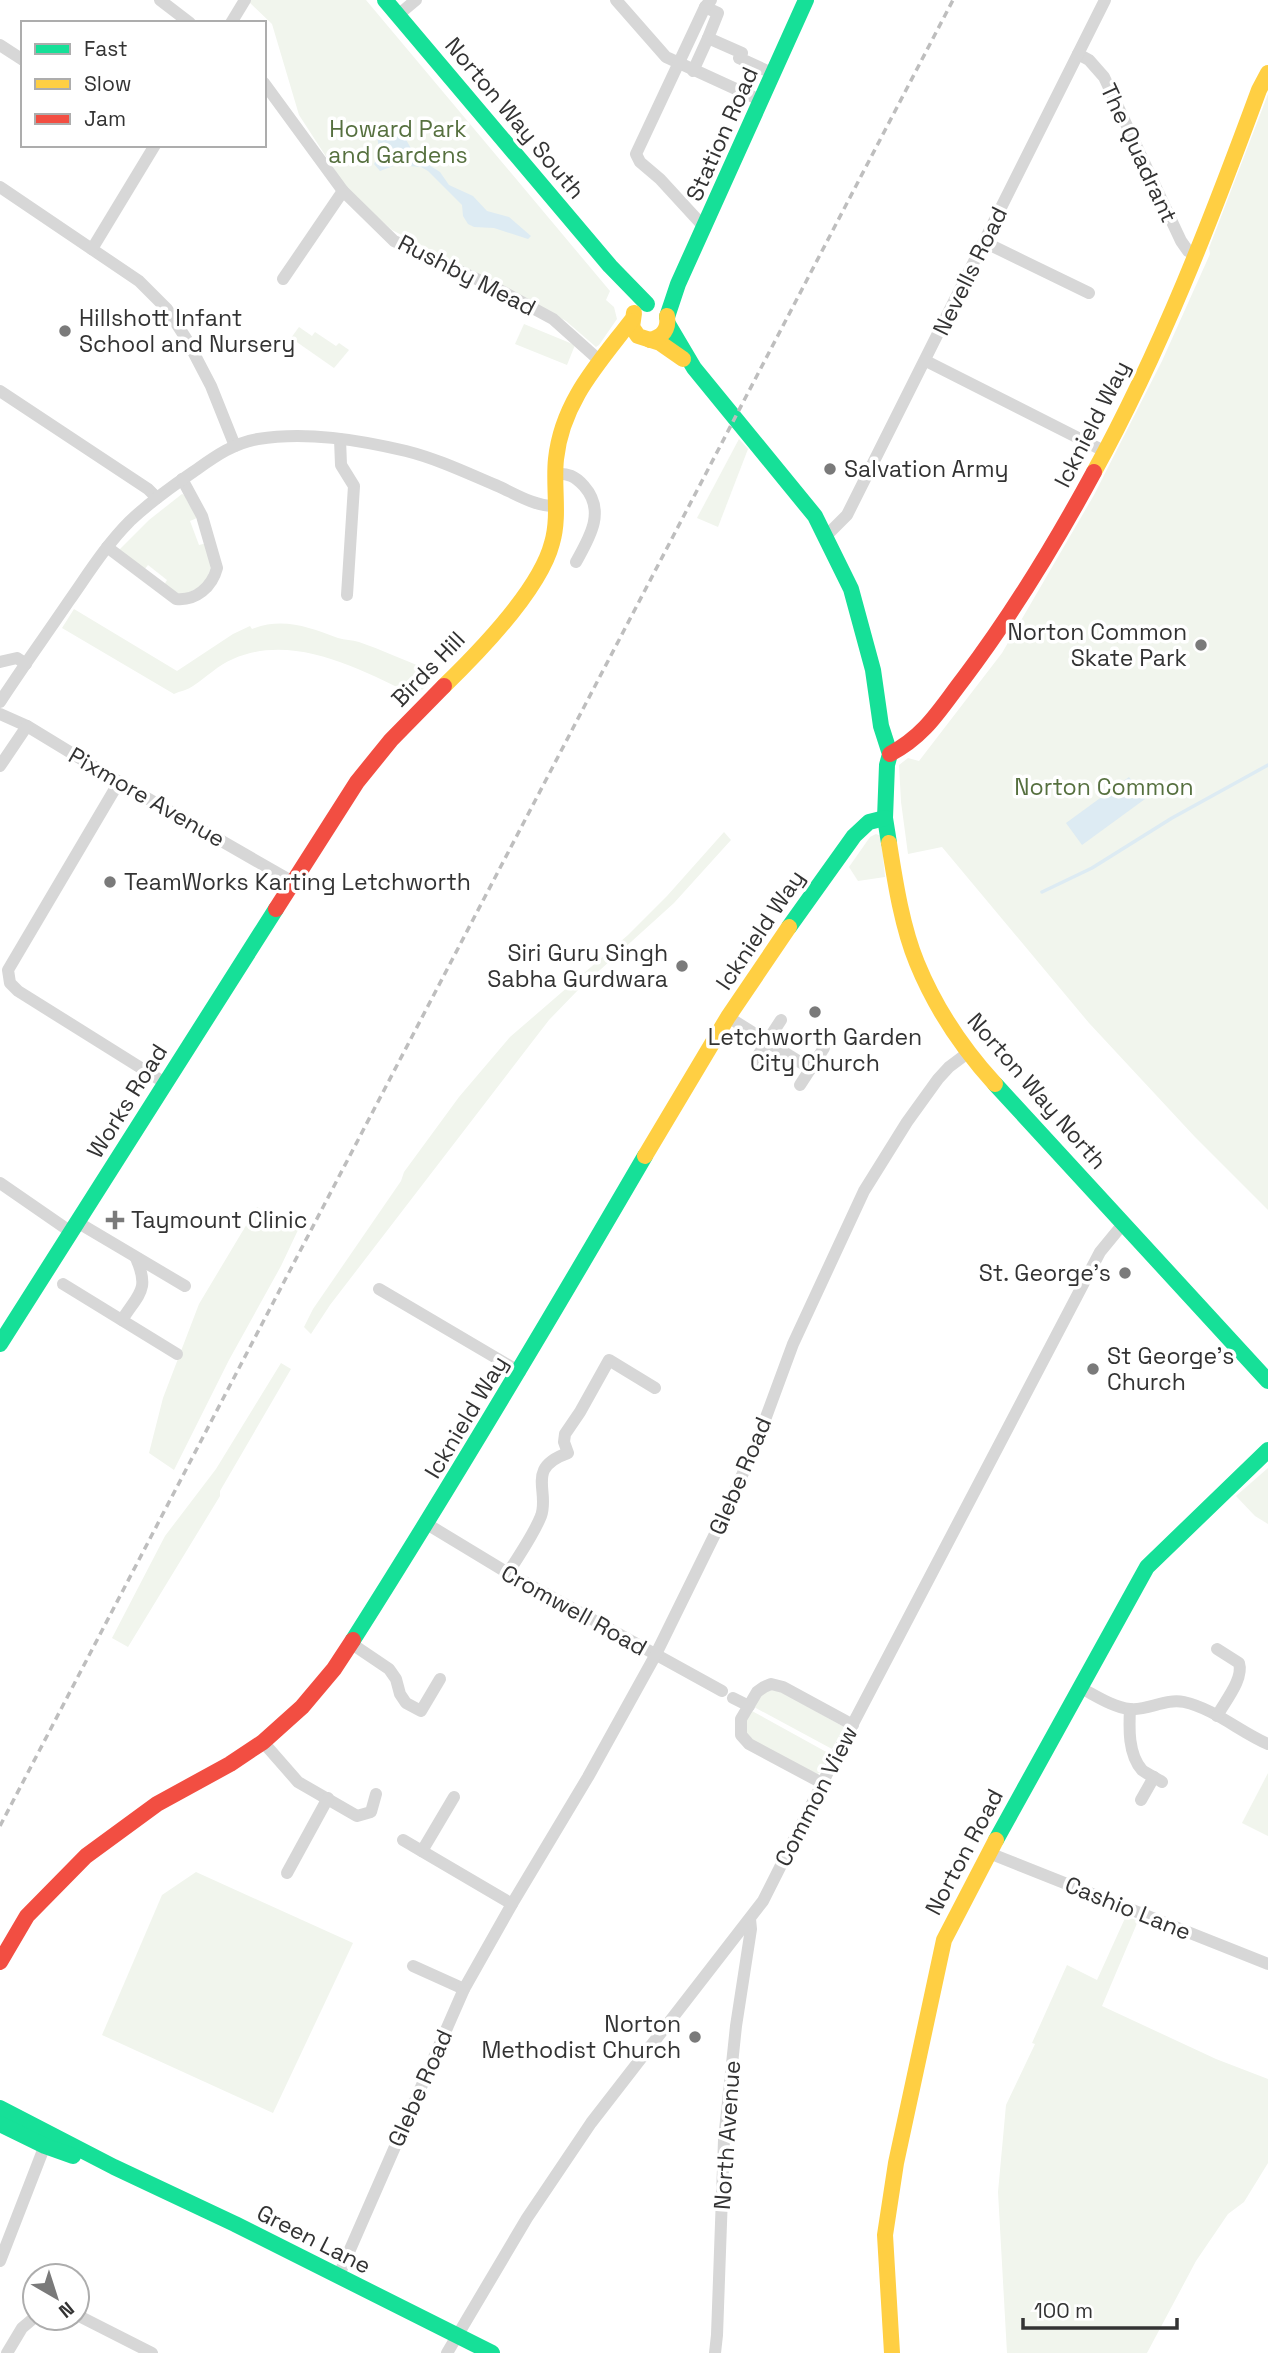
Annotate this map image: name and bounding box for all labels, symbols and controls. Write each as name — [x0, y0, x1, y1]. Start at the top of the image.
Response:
legend — [21, 21, 266, 147]
street label: Norton Way South — [439, 31, 591, 205]
text: Fast — [84, 35, 128, 62]
street label: Station Road — [679, 62, 765, 206]
text: Slow — [84, 70, 132, 97]
street label: The Quadrant — [1094, 79, 1184, 227]
text: Jam — [84, 105, 126, 132]
park label: Howard Park and Gardens — [328, 114, 468, 170]
street label: Nevells Road — [926, 202, 1014, 340]
street label: Rushby Mead — [393, 227, 541, 323]
place label: Hillshott Infant School and Nursery — [79, 303, 295, 359]
marker: Hillshott Infant School and Nursery — [57, 323, 73, 339]
street label: Icknield Way — [1047, 356, 1137, 492]
place label: Salvation Army — [844, 454, 1008, 484]
marker: Salvation Army — [822, 461, 838, 477]
place label: Norton Common Skate Park — [1008, 617, 1187, 673]
street label: Birds Hill — [385, 625, 471, 713]
marker: Norton Common Skate Park — [1193, 637, 1209, 653]
street label: Pixmore Avenue — [63, 740, 231, 854]
park label: Norton Common — [1014, 772, 1194, 802]
street label: Icknield Way — [709, 864, 811, 996]
place label: TeamWorks Karting Letchworth — [124, 867, 471, 897]
marker: TeamWorks Karting Letchworth — [102, 874, 118, 890]
place label: Siri Guru Singh Sabha Gurdwara — [487, 938, 668, 994]
marker: Siri Guru Singh Sabha Gurdwara — [674, 958, 690, 974]
marker: Letchworth Garden City Church — [807, 1004, 823, 1020]
street label: Norton Way North — [961, 1006, 1113, 1176]
place label: Letchworth Garden City Church — [708, 1022, 922, 1078]
street label: Works Road — [80, 1038, 174, 1164]
place label: Taymount Clinic — [131, 1205, 307, 1235]
marker: Taymount Clinic — [105, 1210, 125, 1230]
place label: St. George's — [979, 1258, 1111, 1288]
marker: St. George's — [1117, 1265, 1133, 1281]
place label: St George's Church — [1107, 1341, 1234, 1397]
street label: Icknield Way — [418, 1350, 514, 1484]
marker: St George's Church — [1085, 1361, 1101, 1377]
street label: Glebe Road — [702, 1412, 778, 1540]
street label: Cromwell Road — [496, 1558, 652, 1662]
street label: Common View — [768, 1721, 864, 1871]
street label: Norton Road — [918, 1784, 1010, 1920]
street label: Cashio Lane — [1061, 1869, 1195, 1947]
place label: Norton Methodist Church — [481, 2009, 681, 2065]
street label: Glebe Road — [381, 2025, 459, 2151]
marker: Norton Methodist Church — [687, 2029, 703, 2045]
street label: North Avenue — [707, 2059, 747, 2211]
street label: Green Lane — [252, 2197, 376, 2281]
north arrow — [21, 2262, 91, 2332]
scale bar — [1023, 2286, 1177, 2330]
text: N — [54, 2296, 79, 2324]
text: 100 m — [1034, 2297, 1093, 2324]

